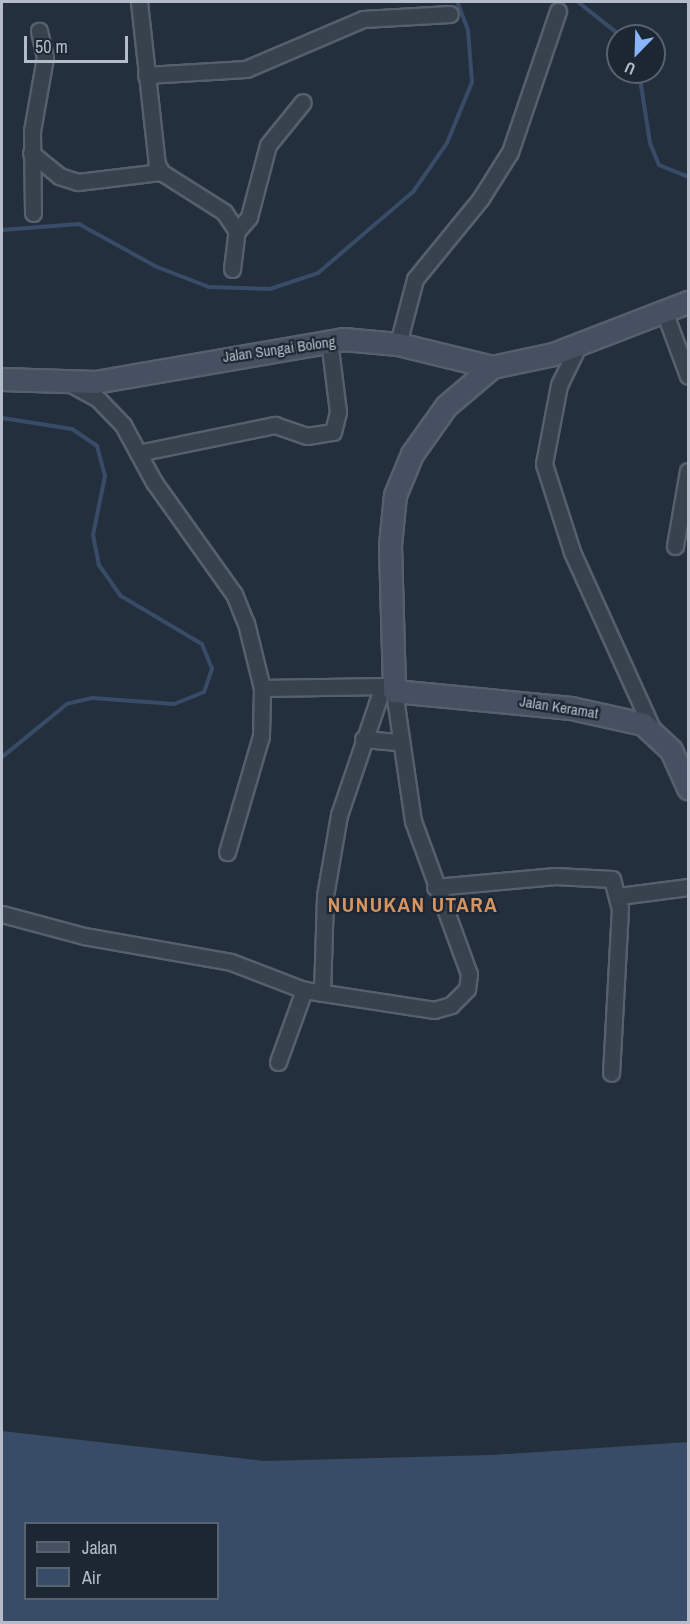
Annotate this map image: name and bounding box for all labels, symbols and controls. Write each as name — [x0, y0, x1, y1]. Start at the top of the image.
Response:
scale bar — [27, 24, 130, 62]
north arrow — [606, 24, 666, 84]
text: 50 m — [35, 34, 68, 59]
text: U — [621, 57, 638, 81]
street label: Jalan Sungai Bolong — [222, 332, 336, 366]
street label: Jalan Keramat — [518, 692, 600, 722]
district label: NUNUKAN UTARA — [328, 892, 498, 918]
legend — [24, 1522, 219, 1600]
text: Jalan — [82, 1535, 117, 1560]
text: Air — [82, 1565, 101, 1590]

